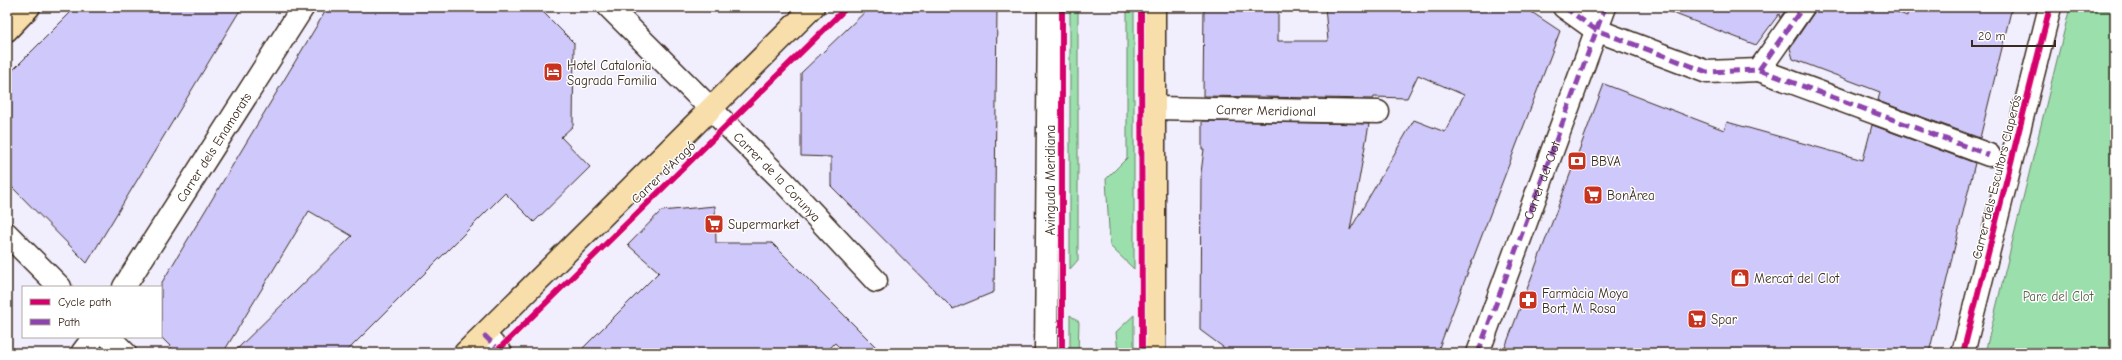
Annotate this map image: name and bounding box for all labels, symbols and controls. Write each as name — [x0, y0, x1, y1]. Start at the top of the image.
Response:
scale bar — [1972, 22, 2055, 48]
text: 20 m — [1978, 29, 2006, 43]
place label: Hotel Catalonia Sagrada Familia — [567, 58, 657, 88]
hotel icon: Hotel Catalonia Sagrada Familia — [542, 61, 564, 83]
street label: Carrer dels Enamorats — [173, 90, 254, 205]
street label: Carrer dels Escultors Claperós — [1969, 93, 2024, 261]
street label: Carrer Meridional — [1216, 102, 1316, 119]
street label: Avinguda Meridiana — [1043, 125, 1058, 235]
street label: Carrer de la Corunya — [730, 129, 824, 225]
street label: Carrer d'Aragó — [628, 138, 699, 207]
street label: Carrer del Clot — [1521, 138, 1564, 222]
bank icon: BBVA — [1566, 150, 1588, 172]
place label: BBVA — [1591, 154, 1621, 169]
supermarket icon: BonÀrea — [1582, 184, 1604, 206]
place label: BonÀrea — [1607, 187, 1655, 203]
supermarket icon: Supermarket — [703, 213, 725, 235]
place label: Supermarket — [728, 217, 801, 232]
shop icon: Mercat del Clot — [1729, 267, 1751, 289]
place label: Mercat del Clot — [1754, 271, 1840, 286]
legend — [22, 286, 162, 338]
place label: Farmàcia Moya Bort, M. Rosa — [1542, 286, 1628, 316]
pharmacy icon: Farmàcia Moya Bort, M. Rosa — [1517, 289, 1539, 311]
park label: Parc del Clot — [2023, 289, 2095, 304]
text: Cycle path — [58, 295, 111, 309]
supermarket icon: Spar — [1686, 308, 1708, 330]
place label: Spar — [1711, 312, 1738, 327]
text: Path — [58, 315, 80, 329]

